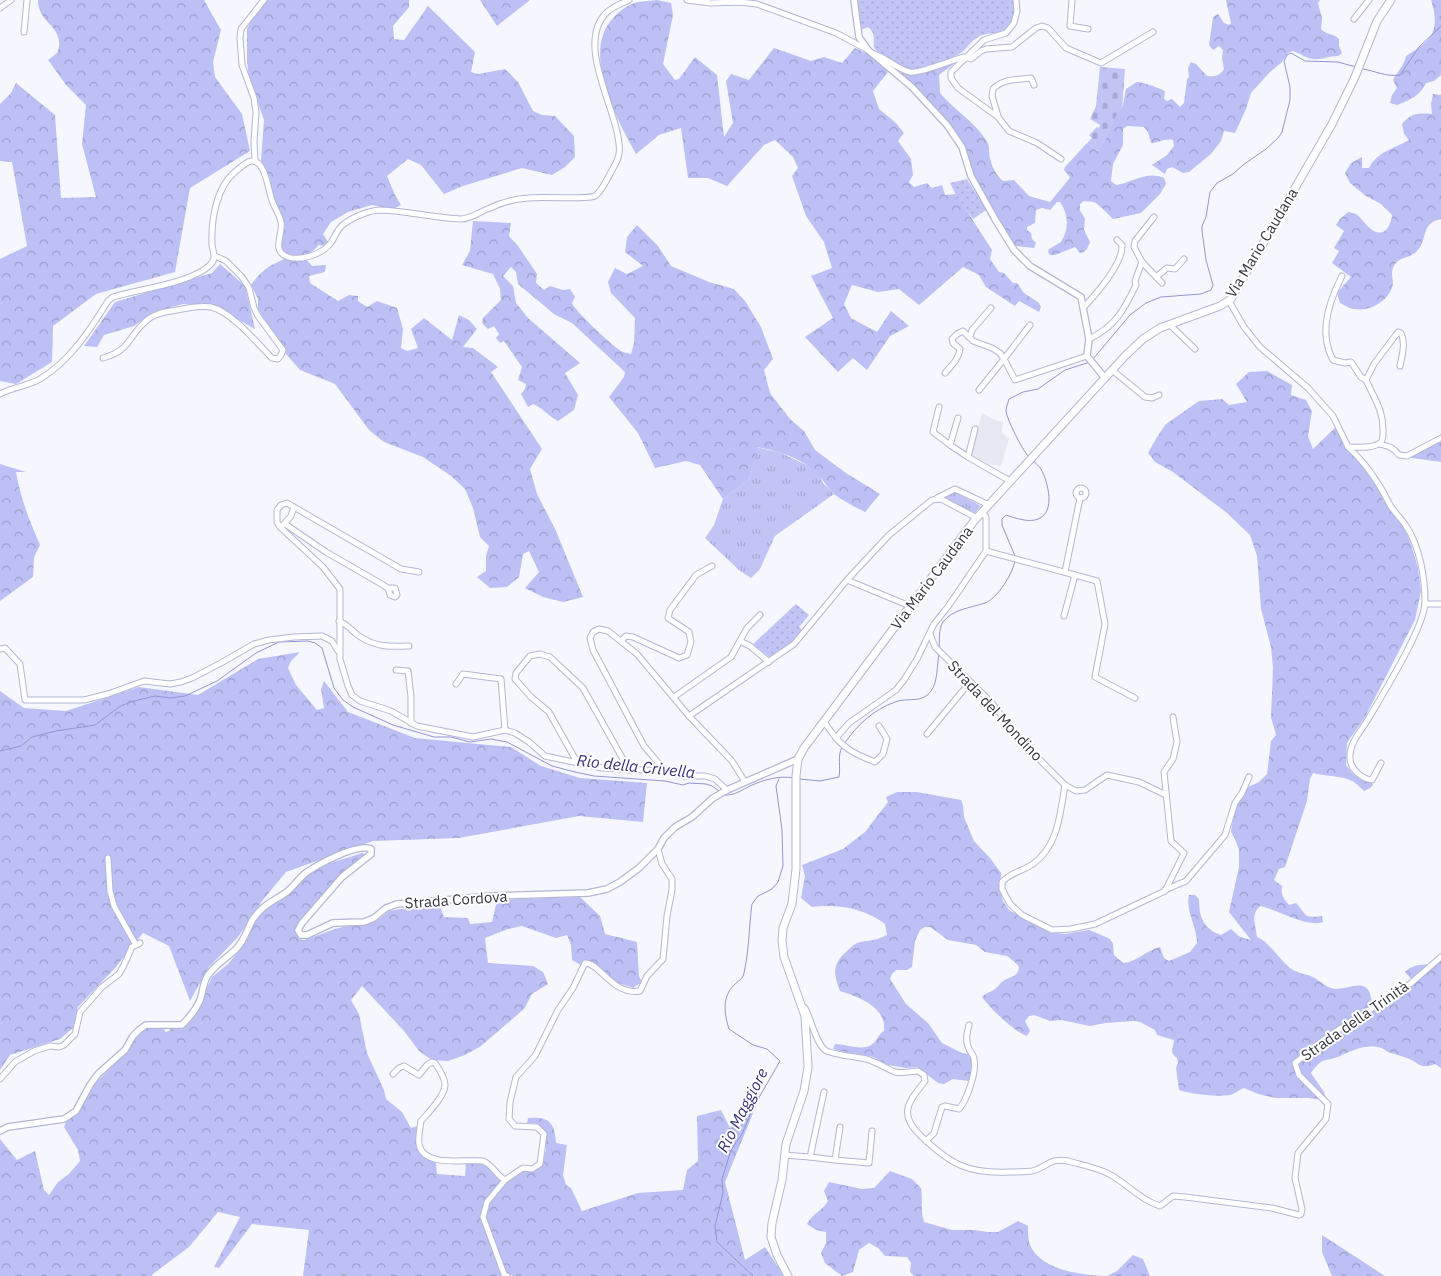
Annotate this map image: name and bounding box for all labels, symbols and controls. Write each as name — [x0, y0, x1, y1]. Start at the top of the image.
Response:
street label: Via Mario Caudana — [1221, 184, 1302, 301]
street label: Via Mario Caudana — [886, 522, 977, 633]
street label: Strada del Mondino — [944, 656, 1047, 765]
water label: Rio della Crivella — [576, 750, 696, 782]
street label: Strada Cordova — [404, 886, 508, 913]
street label: Strada della Trinità — [1297, 976, 1412, 1065]
water label: Rio Maggiore — [712, 1065, 772, 1155]

